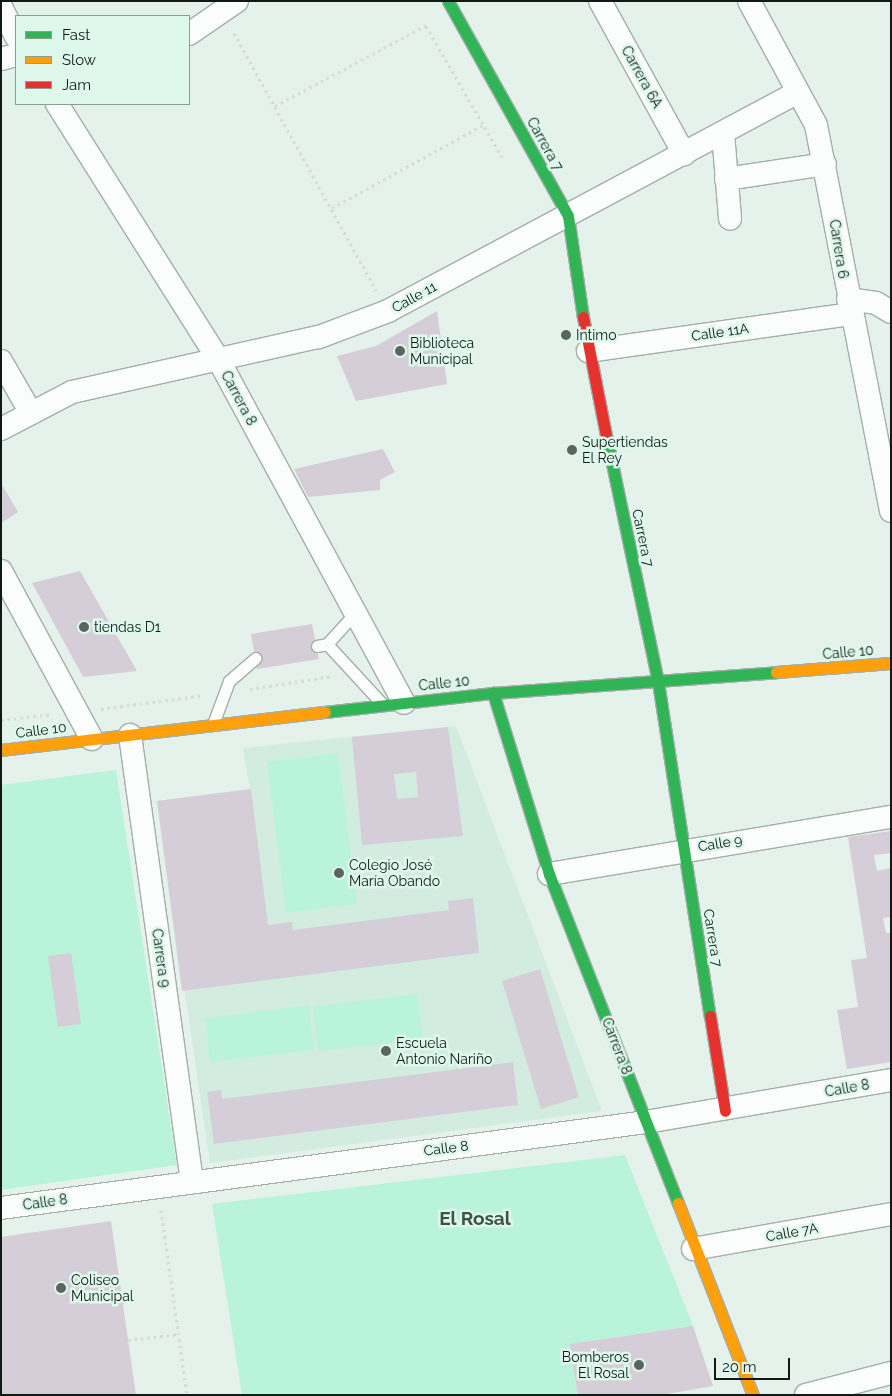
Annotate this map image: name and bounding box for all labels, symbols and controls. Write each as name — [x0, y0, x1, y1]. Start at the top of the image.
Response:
legend — [15, 15, 190, 105]
text: Fast — [62, 26, 90, 44]
street label: Carrera 6A — [618, 43, 666, 111]
text: Slow — [62, 51, 96, 69]
text: Jam — [62, 76, 91, 94]
street label: Carrera 7 — [523, 114, 567, 174]
street label: Carrera 6 — [826, 218, 852, 280]
street label: Calle 11 — [389, 278, 439, 316]
street label: Calle 11A — [690, 320, 750, 344]
place label: Intimo — [576, 327, 617, 343]
marker: Intimo — [560, 329, 572, 341]
place label: Biblioteca Municipal — [410, 335, 474, 368]
marker: Biblioteca Municipal — [394, 345, 406, 357]
street label: Carrera 8 — [218, 368, 260, 428]
place label: Supertiendas El Rey — [582, 434, 668, 467]
marker: Supertiendas El Rey — [566, 444, 578, 456]
street label: Carrera 7 — [629, 508, 657, 568]
place label: tiendas D1 — [94, 619, 161, 635]
marker: tiendas D1 — [78, 621, 90, 633]
street label: Calle 10 — [822, 641, 874, 663]
street label: Calle 10 — [418, 672, 470, 694]
street label: Calle 10 — [15, 719, 67, 741]
street label: Calle 9 — [697, 831, 743, 855]
place label: Colegio José María Obando — [349, 857, 440, 890]
marker: Colegio José María Obando — [333, 867, 345, 879]
street label: Carrera 7 — [700, 908, 726, 968]
street label: Carrera 9 — [149, 927, 173, 989]
street label: Carrera 8 — [599, 1015, 635, 1077]
place label: Escuela Antonio Nariño — [396, 1035, 492, 1068]
marker: Escuela Antonio Nariño — [380, 1045, 392, 1057]
street label: Calle 8 — [823, 1076, 871, 1100]
street label: Calle 8 — [423, 1137, 469, 1159]
street label: Calle 8 — [22, 1191, 68, 1213]
district label: El Rosal — [439, 1208, 511, 1230]
street label: Calle 7A — [764, 1219, 820, 1245]
place label: Coliseo Municipal — [71, 1272, 134, 1304]
marker: Coliseo Municipal — [55, 1282, 67, 1294]
scale bar — [717, 1348, 793, 1380]
place label: Bomberos El Rosal — [562, 1349, 629, 1381]
text: 20 m — [722, 1358, 757, 1376]
marker: Bomberos El Rosal — [633, 1359, 645, 1371]

